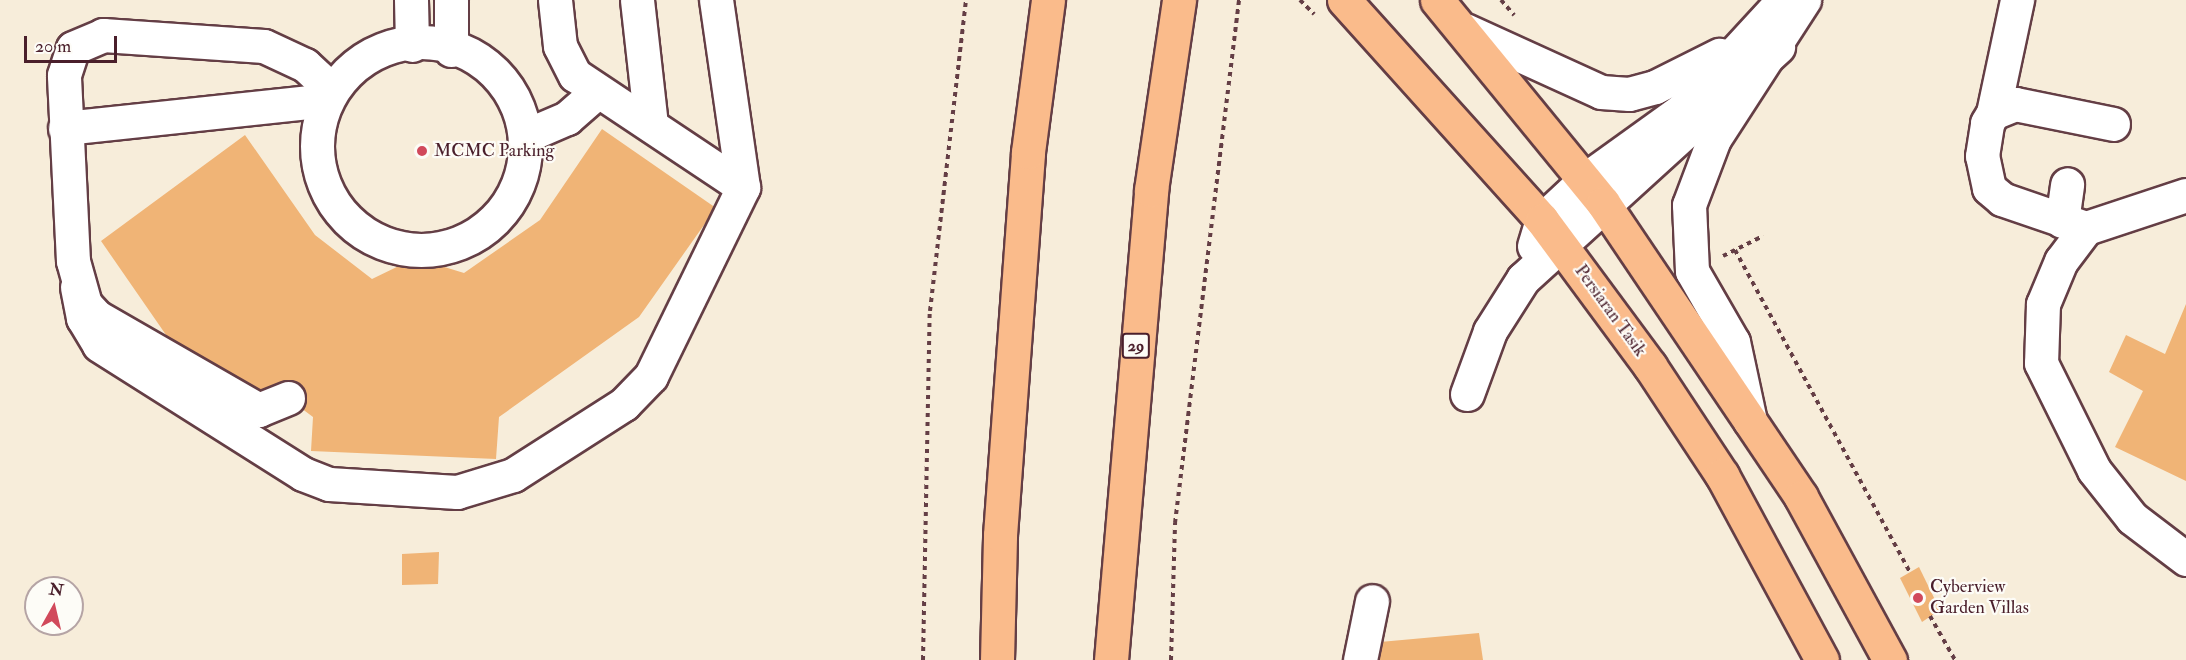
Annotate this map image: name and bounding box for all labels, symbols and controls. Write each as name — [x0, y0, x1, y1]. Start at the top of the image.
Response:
scale bar — [27, 24, 120, 62]
text: 20 m — [35, 35, 71, 58]
place label: MCMC Parking — [434, 140, 554, 162]
marker: MCMC Parking — [415, 144, 429, 158]
street label: Persiaran Tasik — [1569, 261, 1651, 361]
road number: 29 — [1121, 333, 1151, 359]
north arrow — [24, 576, 84, 636]
place label: Cyberview Garden Villas — [1930, 577, 2029, 620]
text: N — [48, 579, 65, 601]
marker: Cyberview Garden Villas — [1911, 591, 1925, 605]

